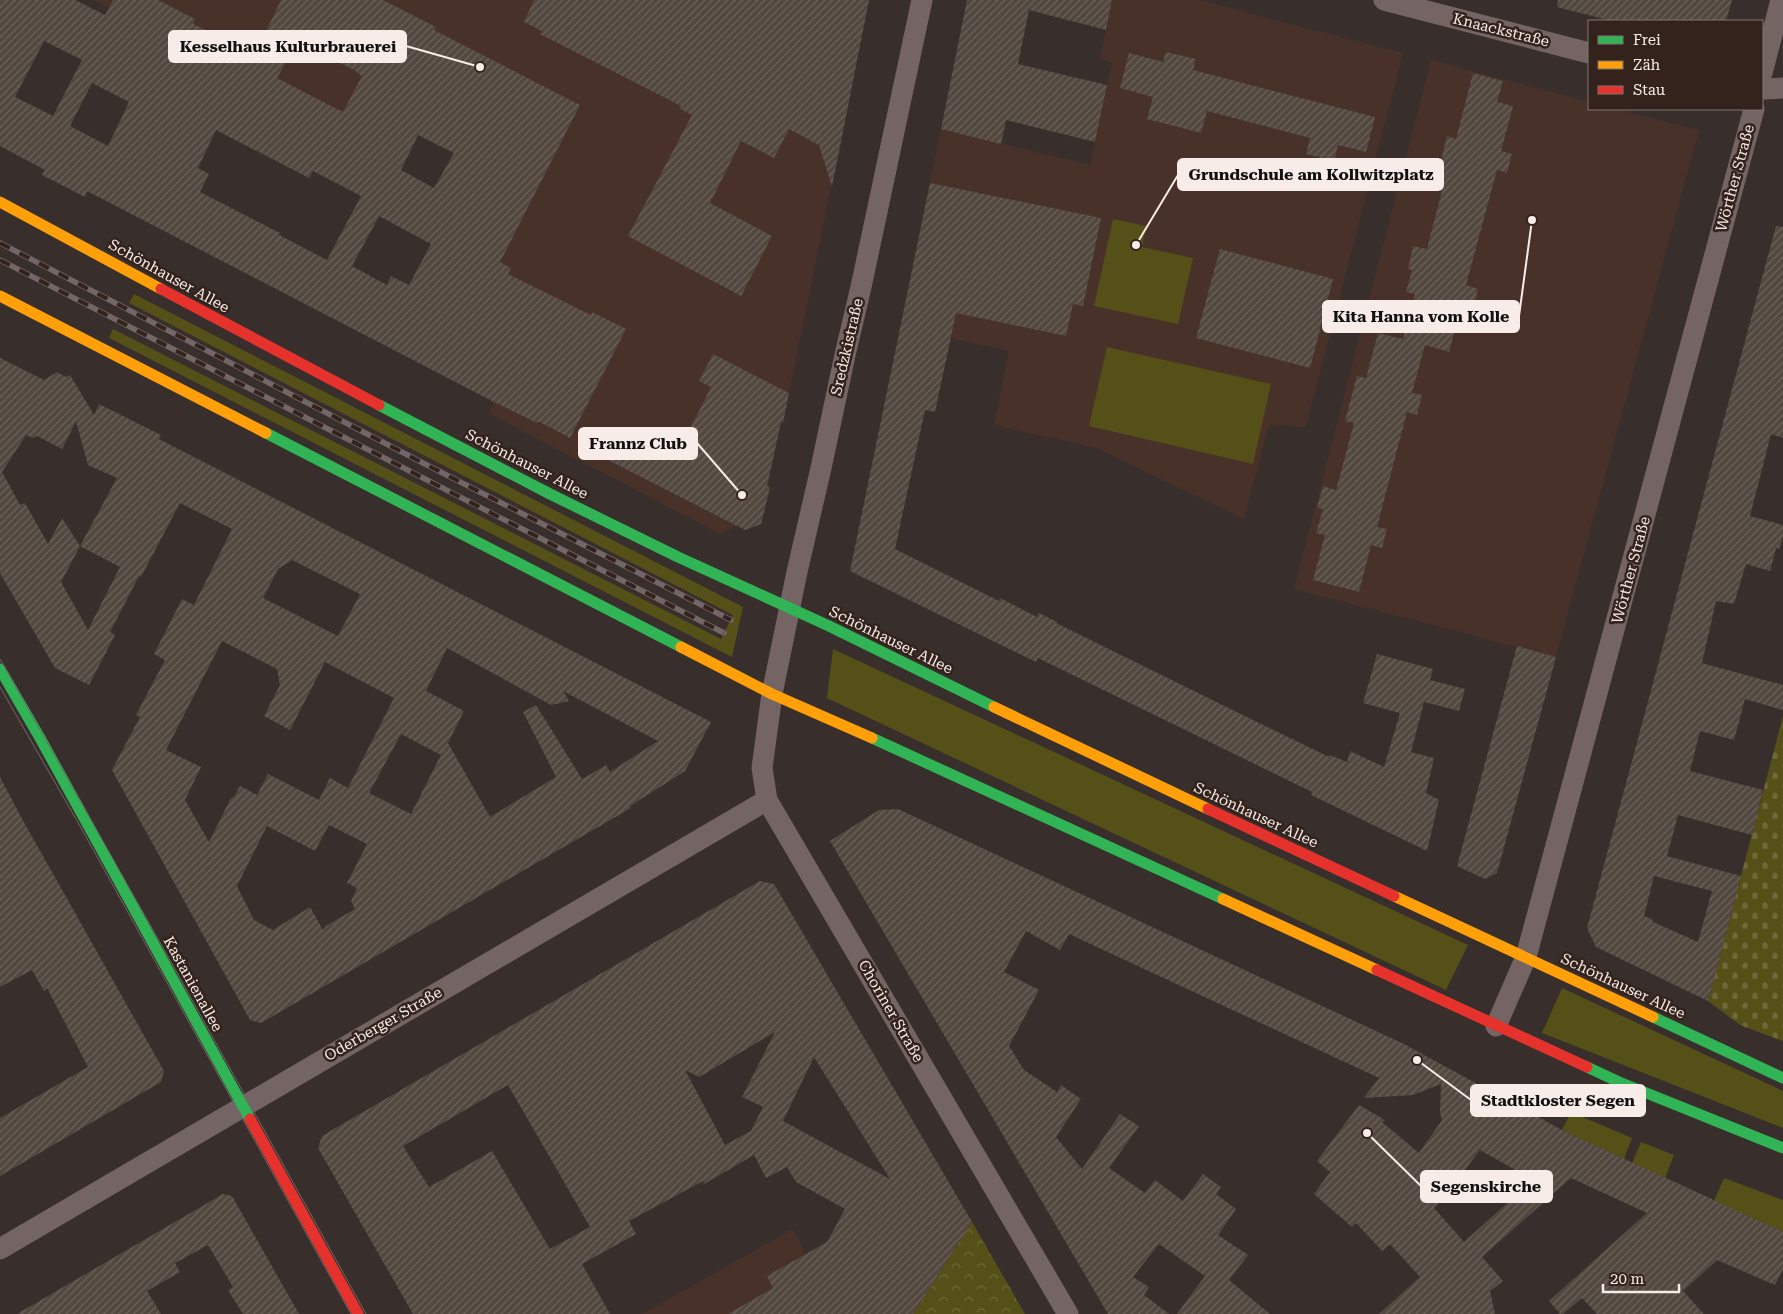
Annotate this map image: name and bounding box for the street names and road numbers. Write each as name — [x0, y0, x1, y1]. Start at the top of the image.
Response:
street label: Knaackstraße — [1451, 9, 1551, 51]
street label: Wörther Straße — [1712, 122, 1758, 234]
street label: Schönhauser Allee — [106, 235, 232, 317]
street label: Sredzkistraße — [827, 297, 867, 397]
street label: Schönhauser Allee — [463, 425, 591, 503]
street label: Wörther Straße — [1608, 514, 1654, 626]
street label: Schönhauser Allee — [826, 602, 956, 678]
street label: Schönhauser Allee — [1191, 778, 1321, 852]
street label: Kastanienallee — [159, 933, 227, 1035]
street label: Schönhauser Allee — [1558, 949, 1688, 1023]
street label: Choriner Straße — [854, 957, 928, 1065]
street label: Oderberger Straße — [321, 983, 445, 1065]

